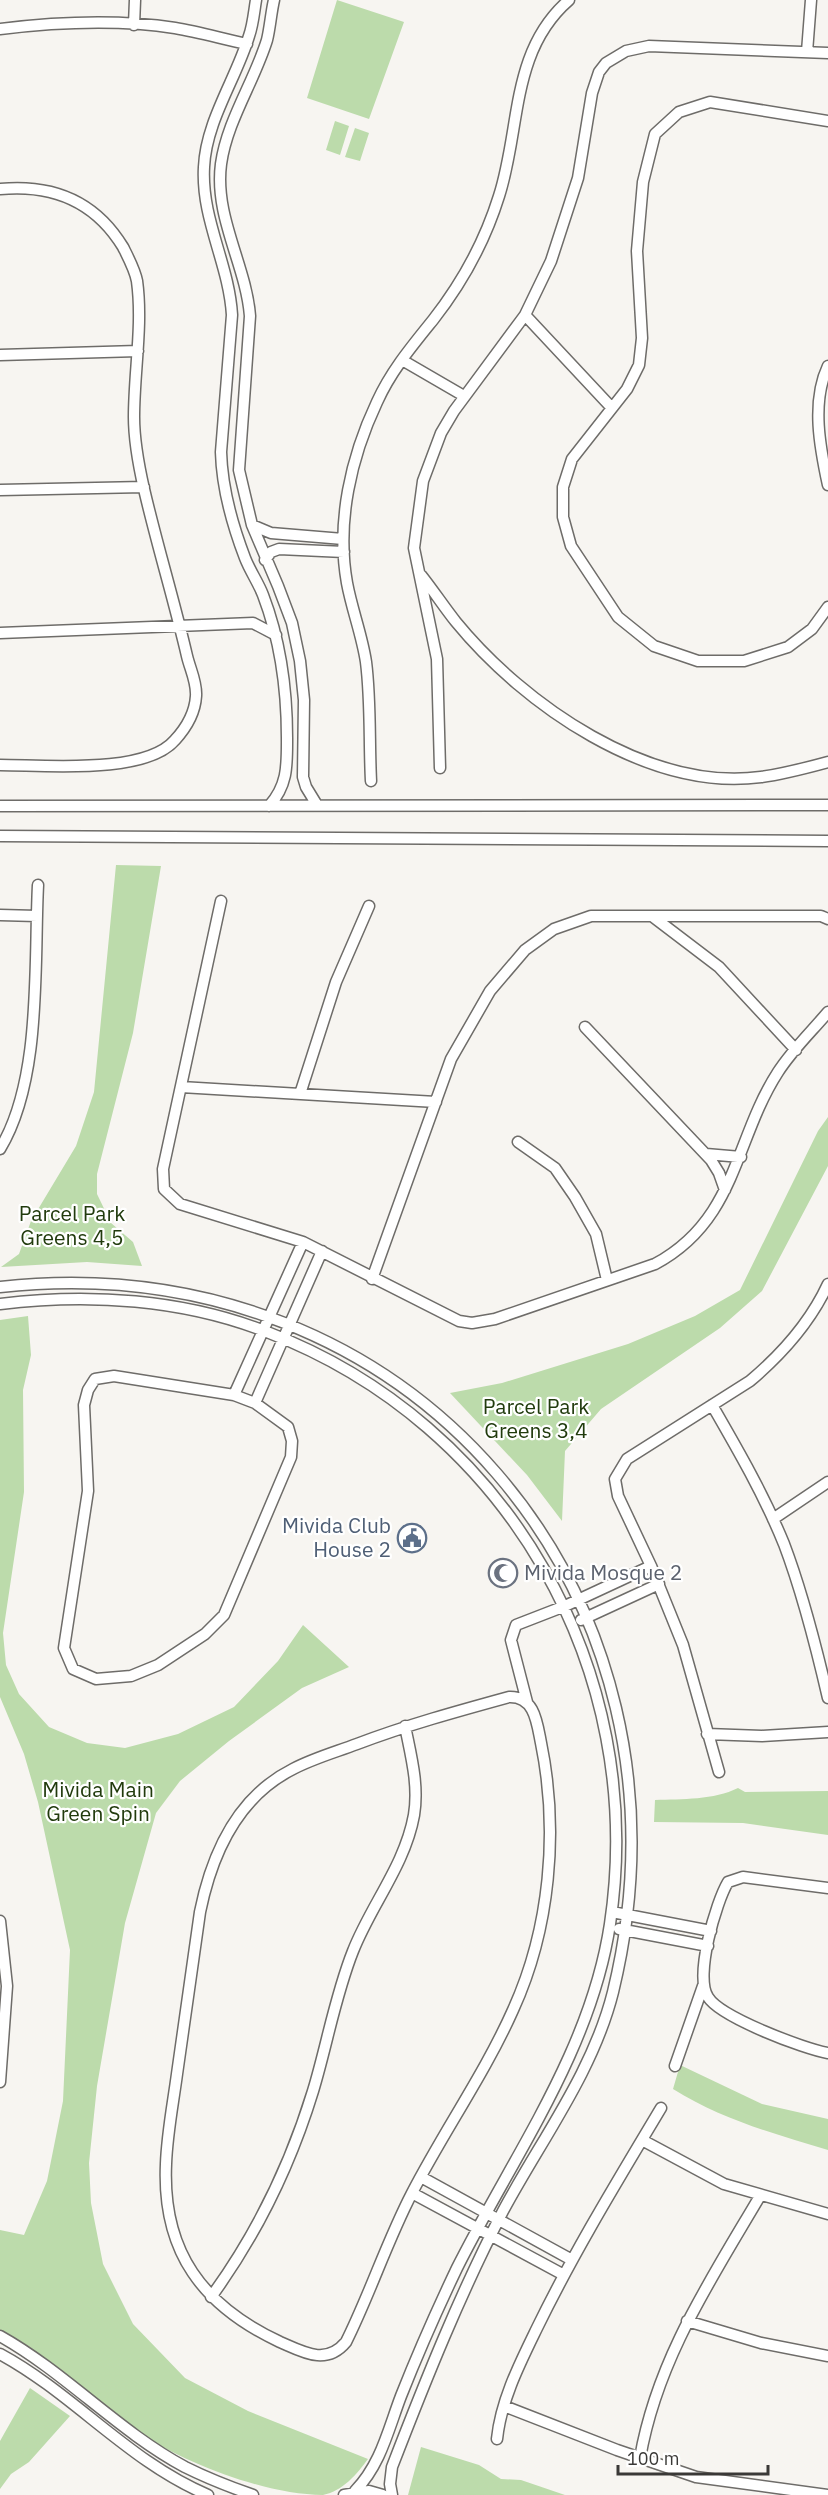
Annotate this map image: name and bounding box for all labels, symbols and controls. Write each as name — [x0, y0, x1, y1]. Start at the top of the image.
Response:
park label: Parcel Park Greens 4,5 — [19, 1199, 125, 1251]
park label: Parcel Park Greens 3,4 — [483, 1392, 589, 1444]
place label: Mivida Club House 2 — [282, 1511, 391, 1563]
public building icon: Mivida Club House 2 — [396, 1522, 428, 1554]
mosque icon: Mivida Mosque 2 — [487, 1557, 519, 1589]
place label: Mivida Mosque 2 — [524, 1558, 682, 1586]
park label: Mivida Main Green Spin — [42, 1775, 154, 1827]
scale bar — [618, 2438, 768, 2476]
text: 100 m — [627, 2447, 679, 2470]

